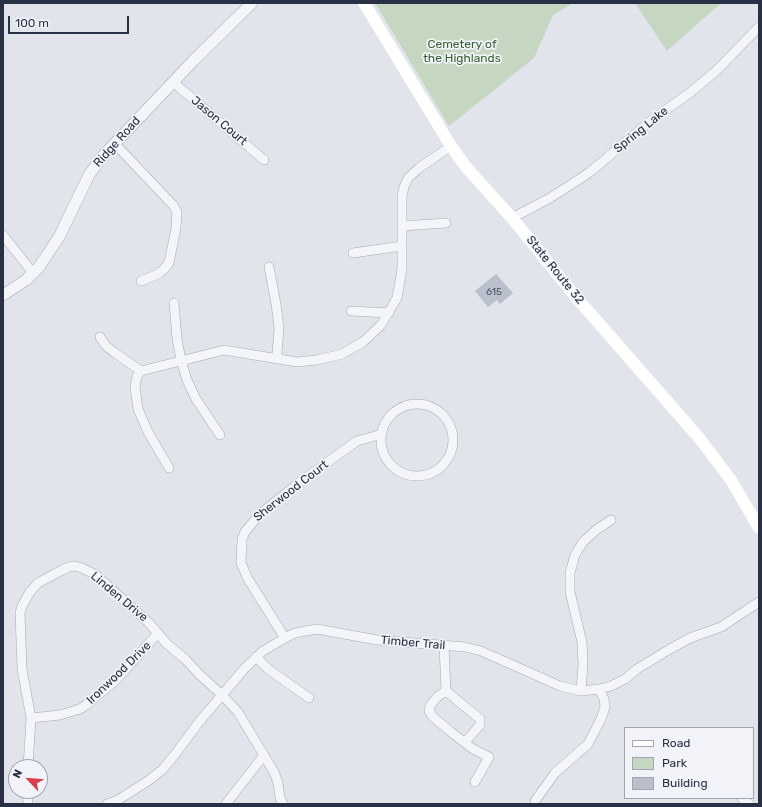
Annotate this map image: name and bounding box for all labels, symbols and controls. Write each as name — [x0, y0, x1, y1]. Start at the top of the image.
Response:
scale bar — [10, 8, 131, 34]
text: 100 m — [15, 16, 49, 30]
park label: Cemetery of the Highlands — [423, 38, 501, 66]
street label: Jason Court — [188, 93, 250, 149]
street label: Spring Lake — [611, 104, 671, 156]
street label: Ridge Road — [91, 114, 143, 170]
street label: State Route 32 — [523, 233, 587, 307]
house number: 615 — [486, 286, 502, 298]
street label: Sherwood Court — [251, 457, 331, 525]
street label: Linden Drive — [88, 569, 150, 625]
street label: Timber Trail — [380, 633, 446, 653]
street label: Ironwood Drive — [84, 639, 154, 707]
legend — [624, 727, 754, 799]
text: Road — [662, 736, 690, 750]
text: Park — [662, 756, 687, 770]
north arrow — [8, 759, 48, 799]
text: N — [10, 768, 25, 780]
text: Building — [662, 776, 708, 790]

